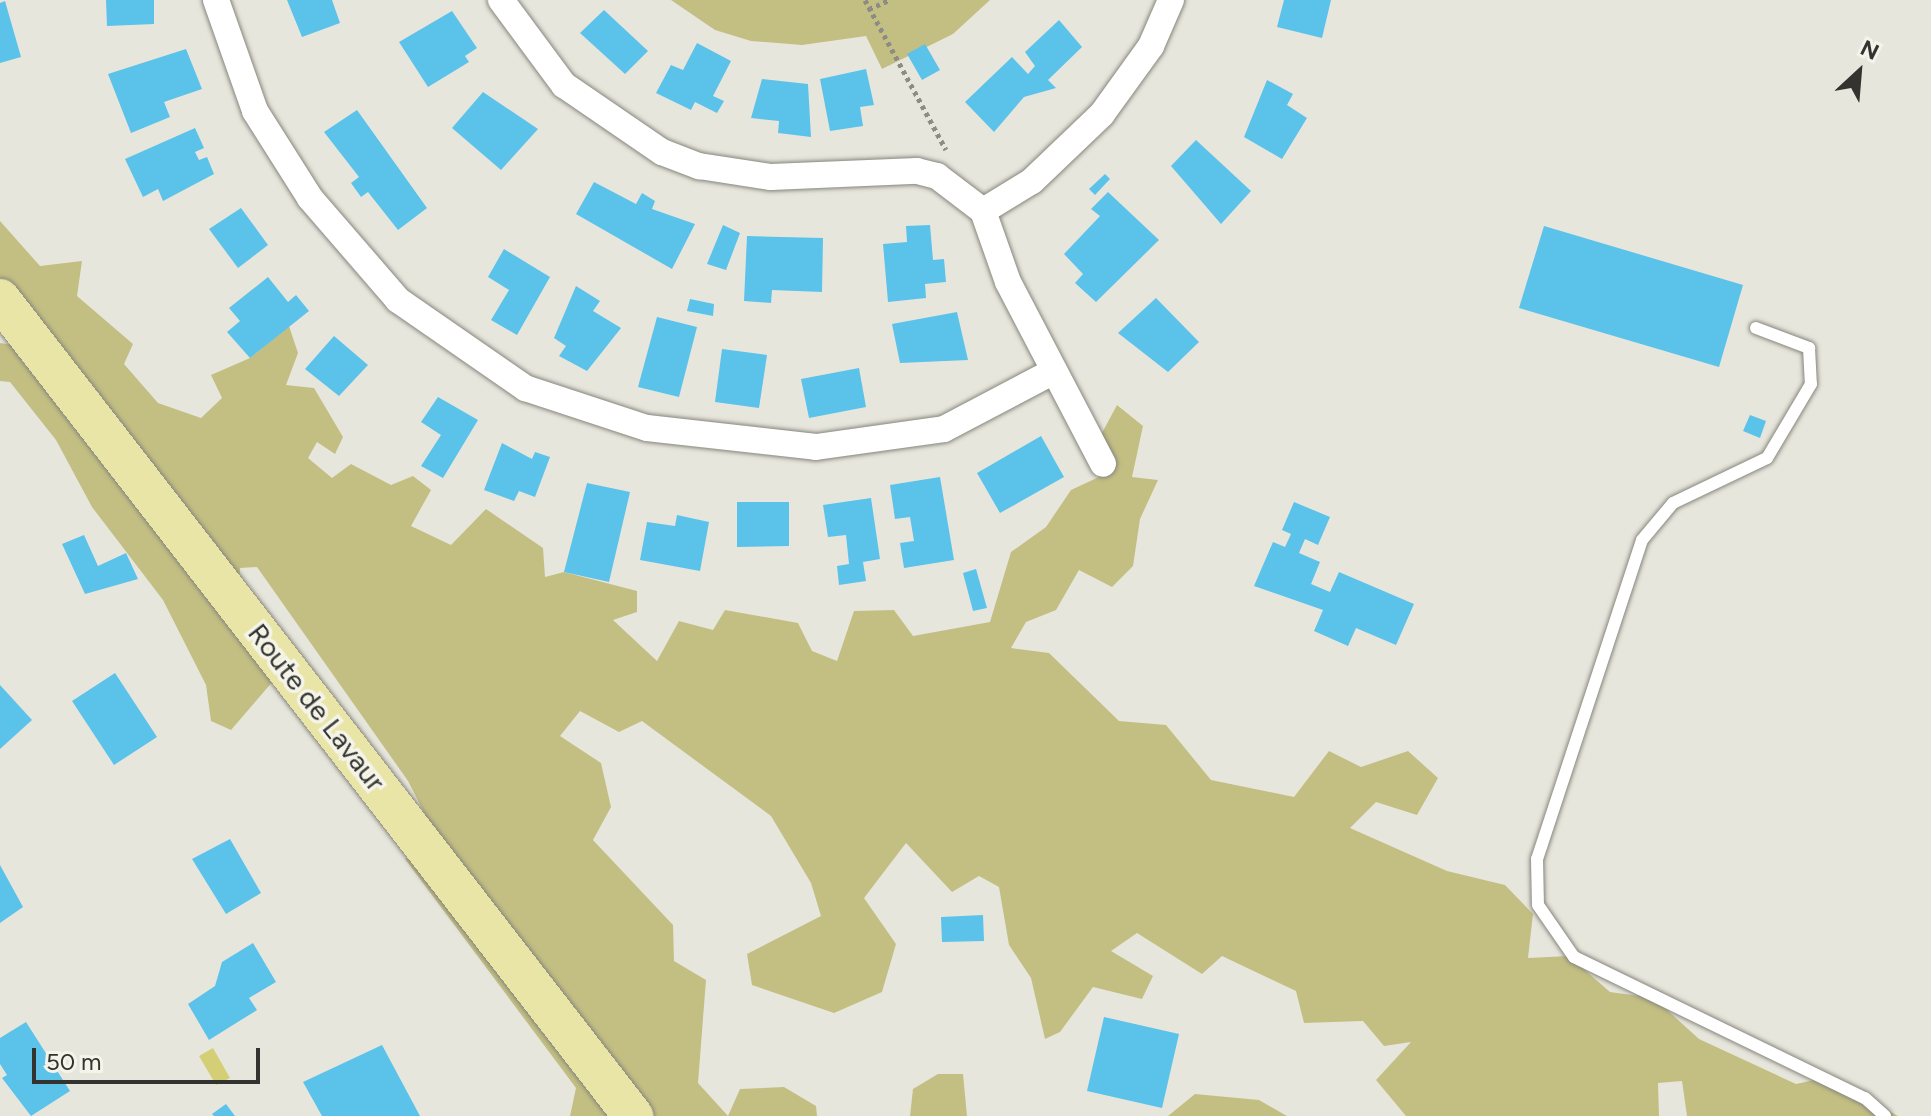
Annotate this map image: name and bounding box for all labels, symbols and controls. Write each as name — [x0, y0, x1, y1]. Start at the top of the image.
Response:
north arrow — [1819, 32, 1899, 112]
text: N — [1856, 34, 1883, 66]
street label: Route de Lavaur — [241, 617, 393, 797]
scale bar — [36, 1032, 264, 1082]
text: 50 m — [46, 1047, 102, 1076]

